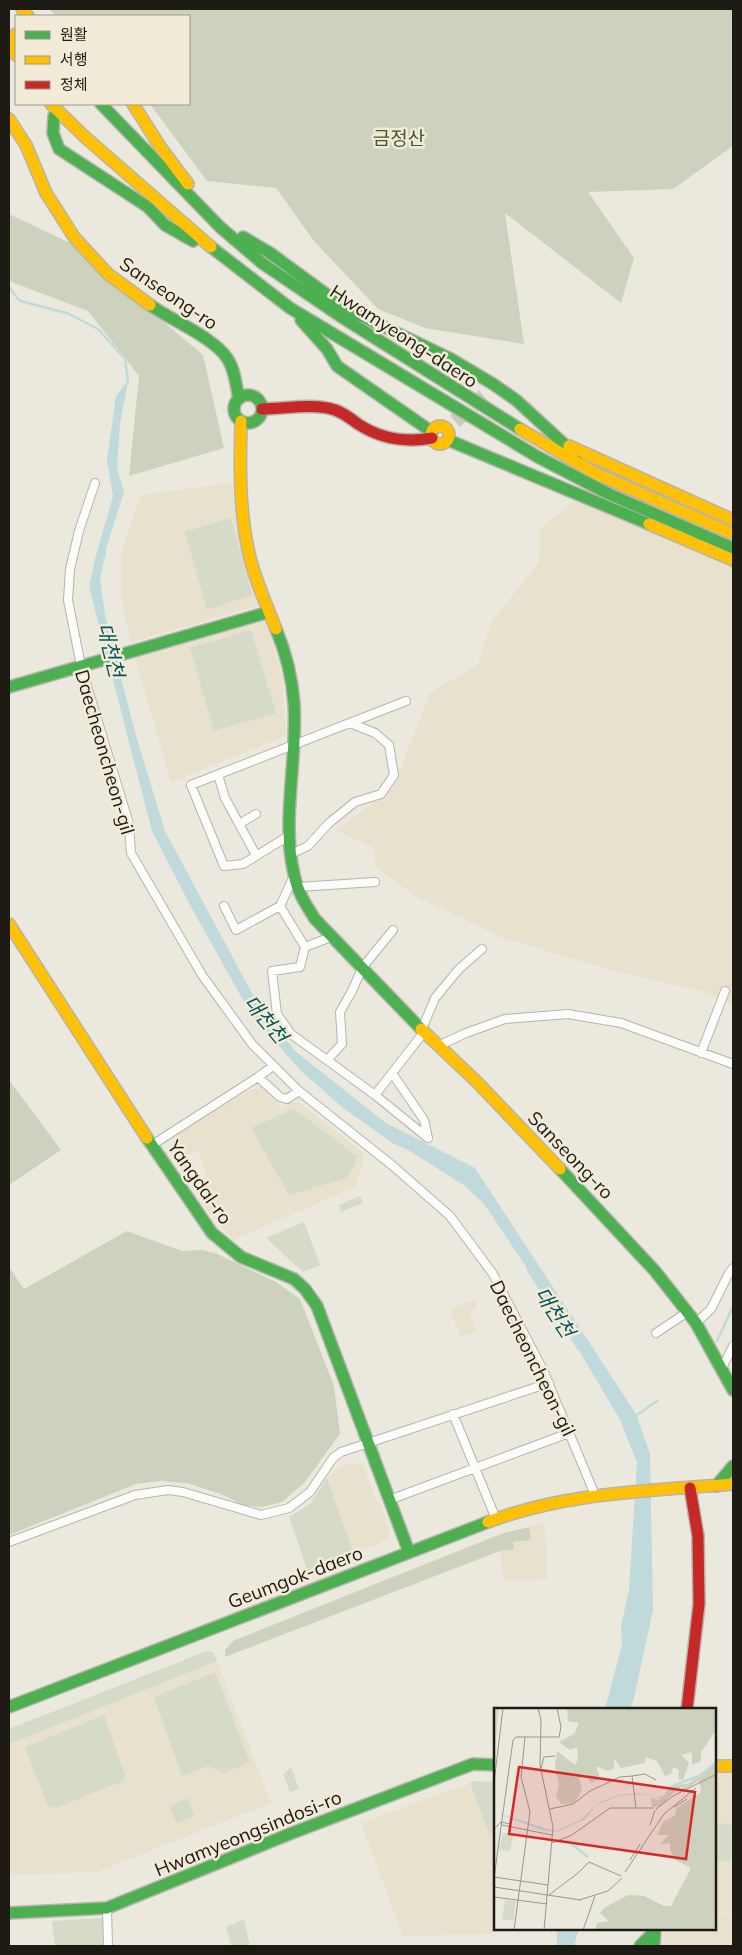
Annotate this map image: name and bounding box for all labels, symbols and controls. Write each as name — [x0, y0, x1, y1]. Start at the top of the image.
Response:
legend — [15, 15, 190, 105]
text: 원활 — [60, 25, 88, 44]
text: 서행 — [60, 50, 88, 69]
text: 정체 — [60, 75, 88, 94]
park label: 금정산 — [373, 126, 425, 150]
street label: Sanseong-ro — [115, 251, 223, 335]
street label: Hwamyeong-daero — [325, 279, 483, 393]
water label: 대천천 — [92, 620, 130, 682]
street label: Daecheoncheon-gil — [70, 667, 140, 837]
water label: 대천천 — [239, 990, 295, 1050]
street label: Sanseong-ro — [523, 1106, 619, 1204]
street label: Yangdal-ro — [162, 1135, 238, 1229]
street label: Daecheoncheon-gil — [485, 1276, 581, 1440]
water label: 대천천 — [529, 1282, 582, 1344]
street label: Geumgok-daero — [224, 1540, 366, 1614]
inset map — [494, 1708, 717, 1930]
street label: Hwamyeongsindosi-ro — [151, 1784, 345, 1882]

